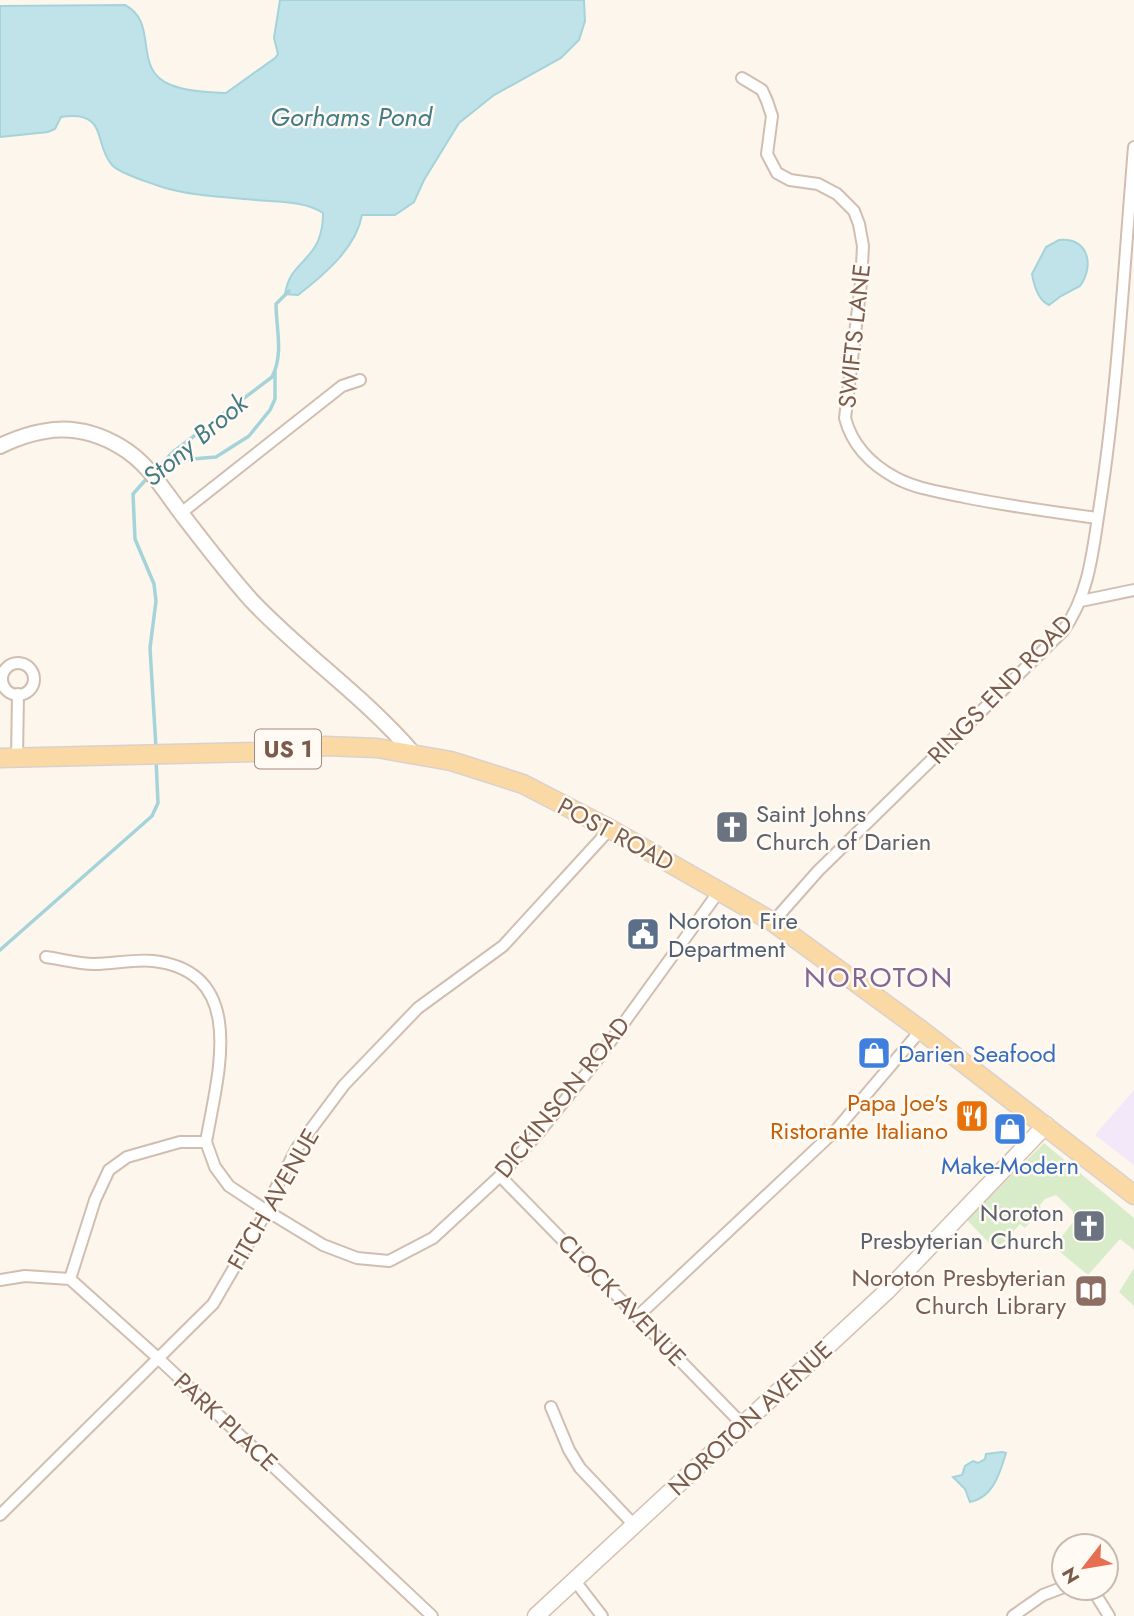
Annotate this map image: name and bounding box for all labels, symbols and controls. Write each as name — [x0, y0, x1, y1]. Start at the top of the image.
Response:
water label: Gorhams Pond — [270, 98, 433, 136]
street label: SWIFTS LANE — [829, 262, 879, 410]
water label: Stony Brook — [134, 384, 257, 495]
street label: RINGS END ROAD — [919, 606, 1081, 772]
road number: US 1 — [255, 730, 321, 768]
street label: POST ROAD — [552, 789, 680, 879]
place label: Saint Johns Church of Darien — [756, 796, 931, 859]
church icon: Saint Johns Church of Darien — [713, 808, 751, 846]
place label: Noroton Fire Department — [668, 903, 798, 966]
public building icon: Noroton Fire Department — [624, 915, 662, 953]
district label: NOROTON — [804, 957, 954, 998]
street label: DICKINSON ROAD — [486, 1009, 638, 1185]
shop icon: Darien Seafood — [855, 1034, 893, 1072]
place label: Darien Seafood — [898, 1036, 1056, 1071]
place label: Papa Joe's Ristorante Italiano — [770, 1085, 948, 1148]
restaurant icon: Papa Joe's Ristorante Italiano — [953, 1097, 991, 1135]
shop icon: Make-Modern — [991, 1110, 1029, 1148]
street label: FITCH AVENUE — [218, 1122, 328, 1276]
place label: Make-Modern — [941, 1148, 1079, 1183]
place label: Noroton Presbyterian Church — [860, 1195, 1064, 1258]
church icon: Noroton Presbyterian Church — [1070, 1207, 1108, 1245]
street label: CLOCK AVENUE — [550, 1226, 694, 1374]
place label: Noroton Presbyterian Church Library — [851, 1260, 1066, 1323]
library icon: Noroton Presbyterian Church Library — [1072, 1272, 1110, 1310]
street label: NOROTON AVENUE — [660, 1332, 840, 1504]
street label: PARK PLACE — [166, 1365, 286, 1479]
north arrow — [1050, 1532, 1120, 1602]
text: N — [1055, 1562, 1086, 1589]

